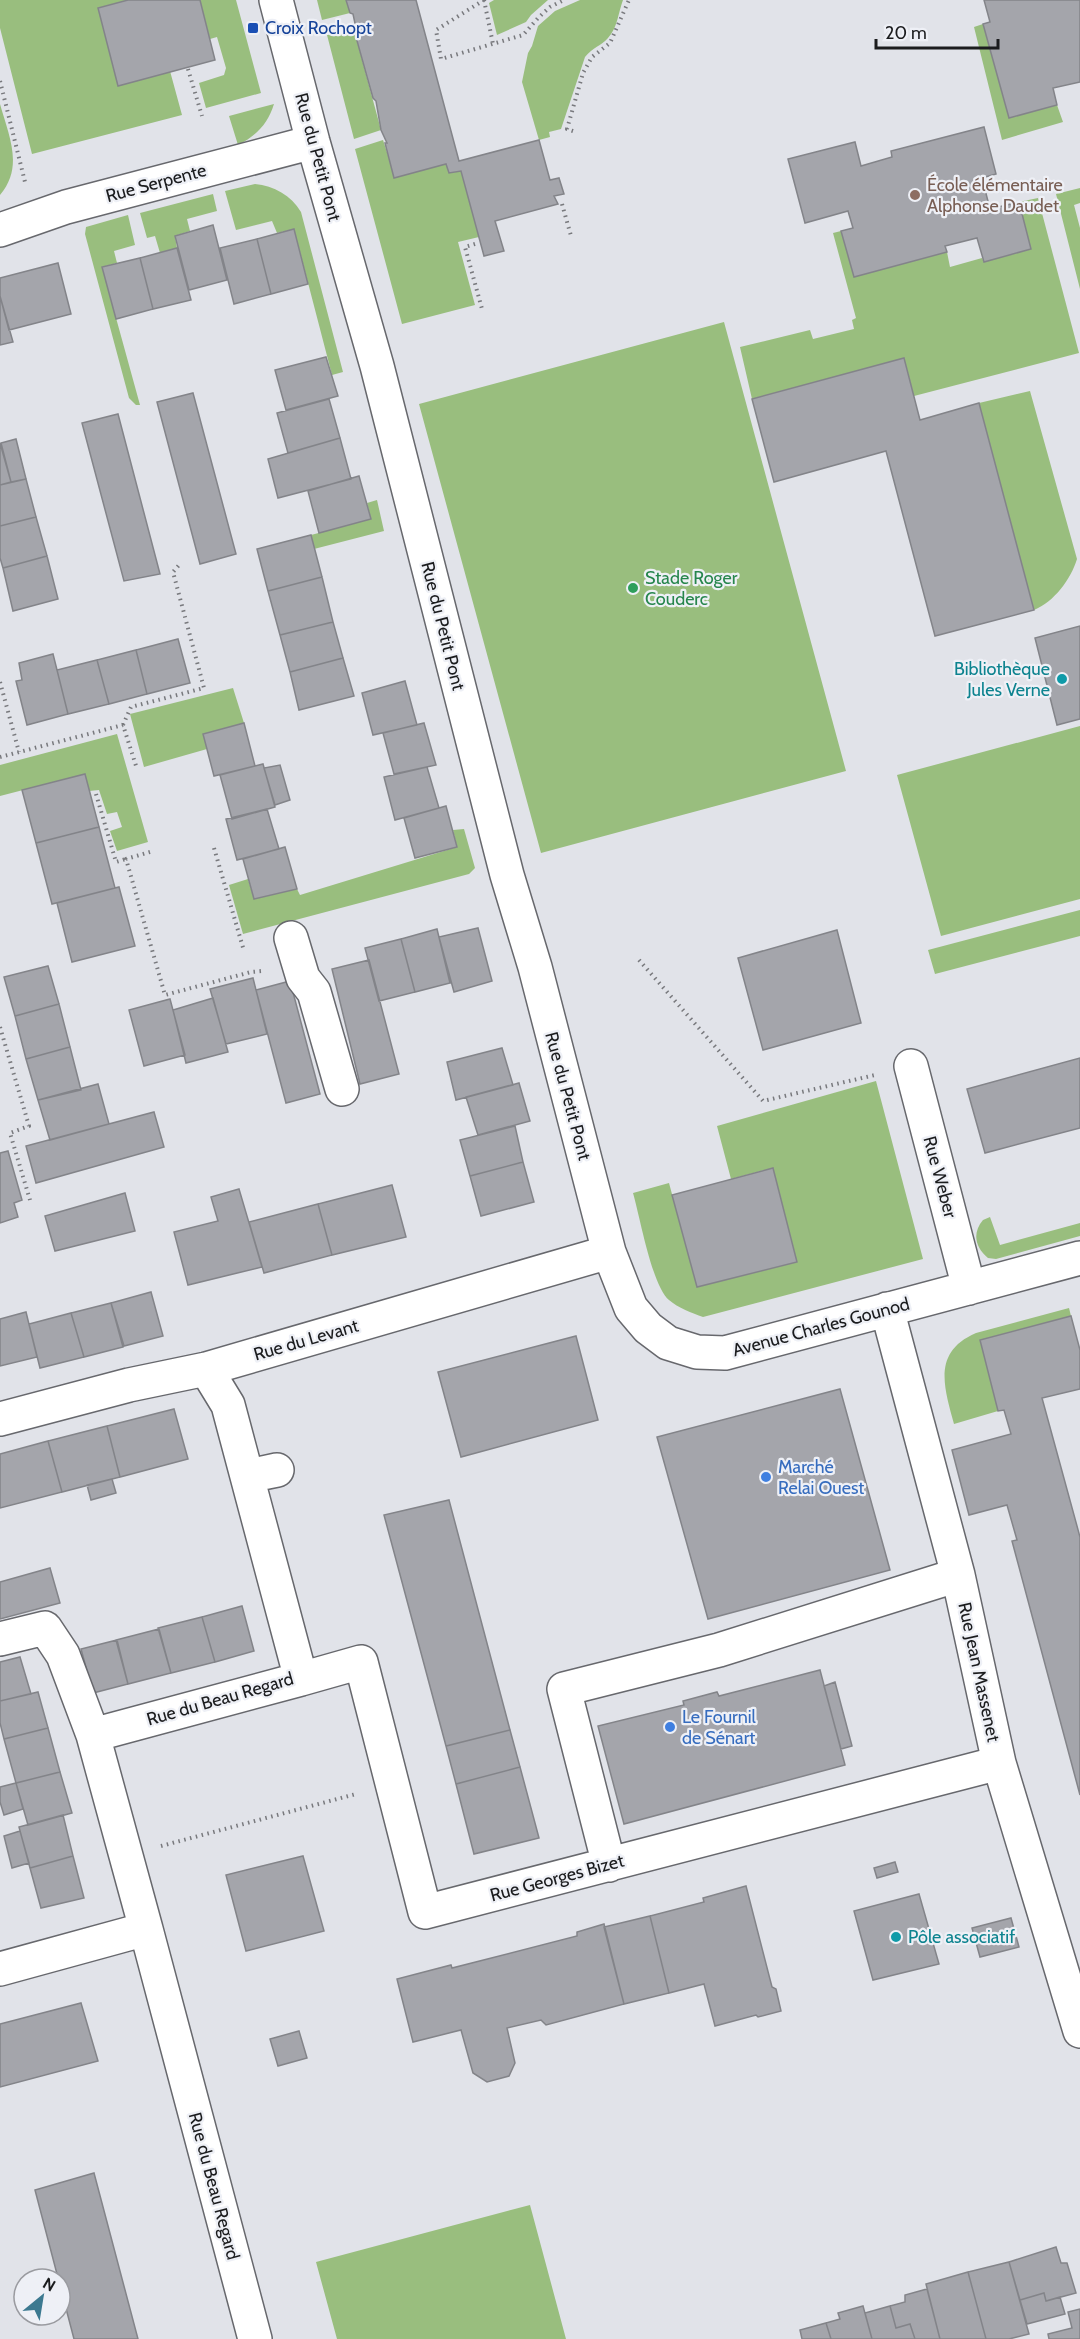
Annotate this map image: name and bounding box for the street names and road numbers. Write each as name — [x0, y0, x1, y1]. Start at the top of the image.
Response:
street label: Rue du Petit Pont — [290, 90, 346, 224]
street label: Rue Serpente — [103, 159, 209, 207]
street label: Rue du Petit Pont — [416, 559, 470, 693]
street label: Rue du Petit Pont — [540, 1029, 596, 1163]
street label: Rue Weber — [919, 1134, 962, 1221]
street label: Avenue Charles Gounod — [730, 1293, 912, 1361]
street label: Rue du Levant — [251, 1315, 361, 1365]
street label: Rue Jean Massenet — [953, 1600, 1005, 1744]
street label: Rue du Beau Regard — [144, 1668, 296, 1730]
street label: Rue Georges Bizet — [488, 1850, 626, 1906]
street label: Rue du Beau Regard — [184, 2110, 244, 2262]

